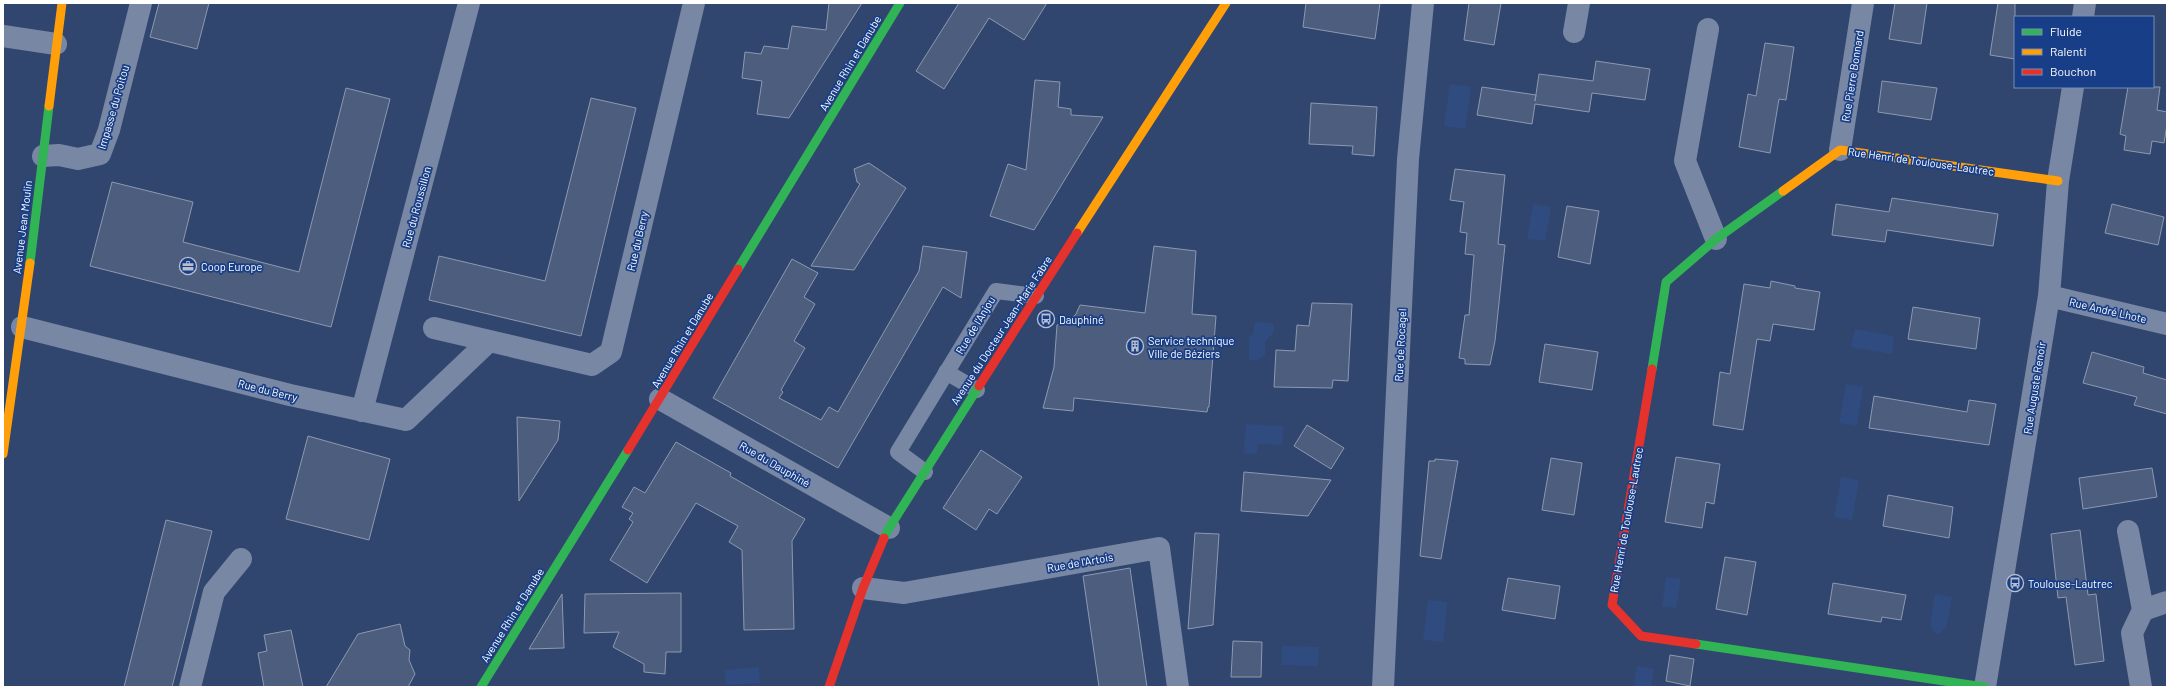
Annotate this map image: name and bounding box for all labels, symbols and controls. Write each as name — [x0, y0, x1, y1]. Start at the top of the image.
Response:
street label: Avenue Rhin et Danube — [816, 13, 884, 113]
legend — [2014, 16, 2154, 88]
text: Fluide — [2050, 24, 2082, 38]
street label: Rue Pierre Bonnard — [1838, 29, 1866, 123]
text: Ralenti — [2050, 44, 2087, 58]
street label: Impasse du Poitou — [95, 63, 131, 151]
text: Bouchon — [2050, 64, 2096, 78]
street label: Rue Henri de Toulouse-Lautrec — [1847, 144, 1995, 178]
street label: Rue du Roussillon — [399, 165, 433, 249]
street label: Avenue Jean Moulin — [10, 179, 34, 274]
street label: Rue du Berry — [624, 210, 650, 272]
street label: Avenue du Docteur Jean-Marie Fabre — [948, 253, 1054, 407]
office icon: Coop Europe — [178, 256, 198, 276]
place label: Coop Europe — [201, 260, 262, 273]
street label: Avenue Rhin et Danube — [648, 290, 716, 390]
street label: Rue de l'Anjou — [953, 294, 997, 356]
street label: Rue André Lhote — [2068, 295, 2148, 325]
street label: Rue de Rocagel — [1392, 308, 1408, 382]
bus stop icon: Dauphiné — [1036, 309, 1056, 329]
place label: Dauphiné — [1059, 313, 1104, 326]
place label: Service technique Ville de Béziers — [1148, 334, 1234, 360]
building icon: Service technique Ville de Béziers — [1125, 336, 1145, 356]
street label: Rue Auguste Renoir — [2020, 341, 2048, 435]
street label: Rue du Berry — [237, 376, 299, 404]
street label: Rue du Dauphiné — [737, 438, 813, 490]
street label: Rue Henri de Toulouse-Lautrec — [1607, 446, 1645, 594]
street label: Rue de l'Artois — [1046, 550, 1114, 574]
street label: Avenue Rhin et Danube — [478, 565, 546, 665]
bus stop icon: Toulouse-Lautrec — [2005, 573, 2025, 593]
place label: Toulouse-Lautrec — [2028, 577, 2113, 590]

